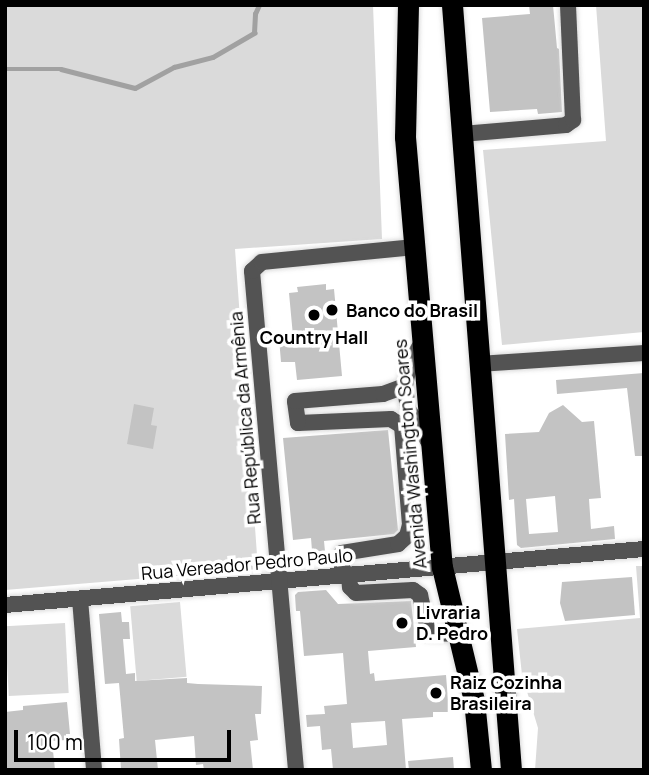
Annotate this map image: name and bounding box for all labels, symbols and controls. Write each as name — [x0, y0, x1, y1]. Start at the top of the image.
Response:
place label: Banco do Brasil — [346, 299, 478, 321]
marker: Banco do Brasil — [324, 302, 340, 318]
marker: Country Hall — [306, 307, 322, 323]
street label: Rua República da Armênia — [225, 311, 265, 525]
place label: Country Hall — [260, 326, 368, 348]
street label: Avenida Washington Soares — [389, 338, 431, 570]
street label: Rua Vereador Pedro Paulo — [140, 544, 354, 584]
place label: Livraria D. Pedro — [416, 602, 488, 644]
marker: Livraria D. Pedro — [394, 615, 410, 631]
place label: Raiz Cozinha Brasileira — [450, 672, 562, 714]
marker: Raiz Cozinha Brasileira — [428, 685, 444, 701]
scale bar — [18, 716, 234, 760]
text: 100 m — [27, 728, 83, 756]

